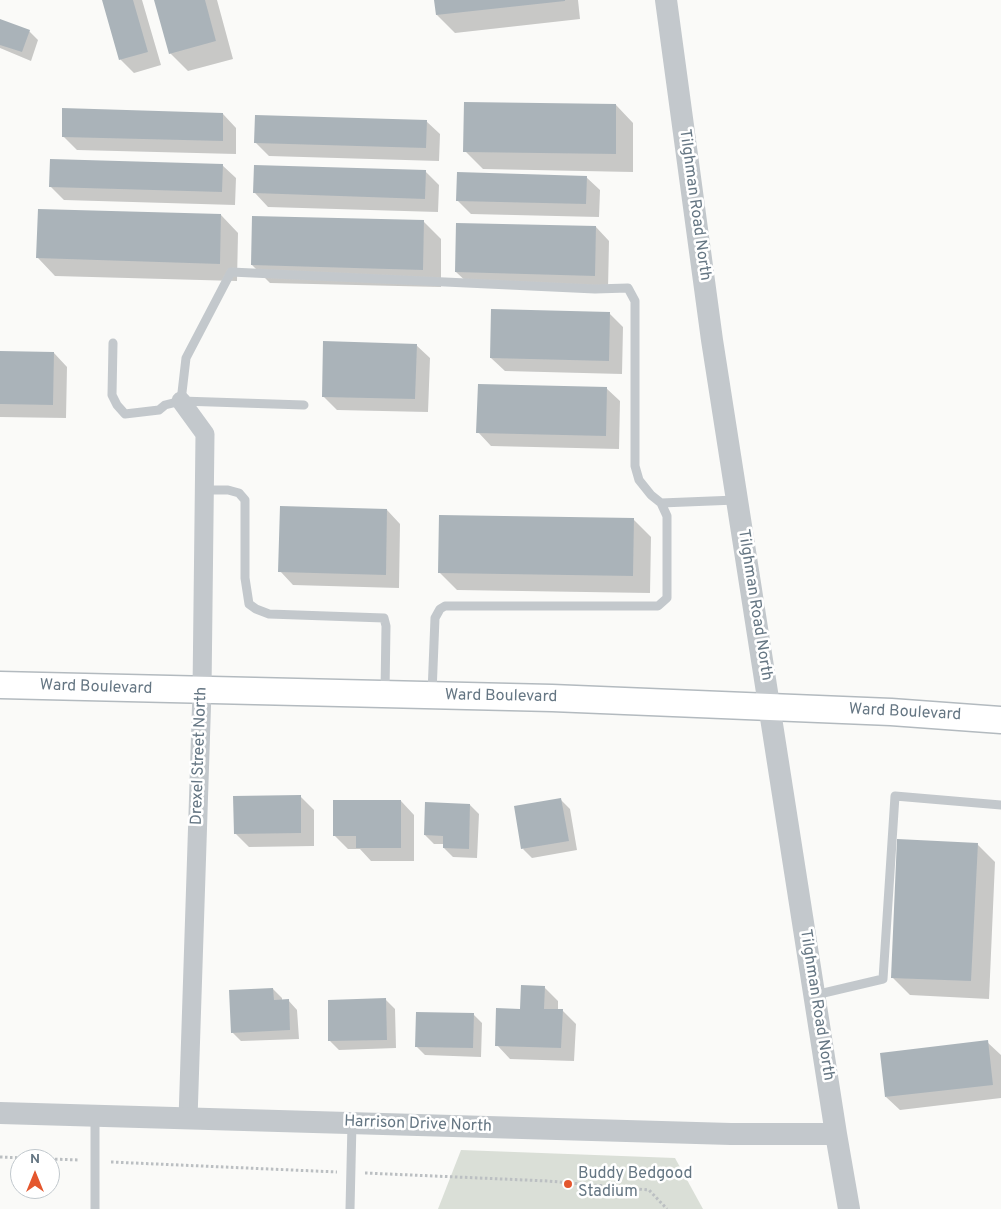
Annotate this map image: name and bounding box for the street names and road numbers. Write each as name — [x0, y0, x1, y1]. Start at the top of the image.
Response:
street label: Tilghman Road North — [674, 128, 714, 282]
street label: Tilghman Road North — [733, 528, 775, 682]
street label: Ward Boulevard — [39, 676, 153, 700]
street label: Drexel Street North — [188, 686, 212, 826]
street label: Ward Boulevard — [445, 686, 557, 708]
street label: Ward Boulevard — [848, 700, 962, 726]
street label: Tilghman Road North — [795, 928, 837, 1082]
street label: Harrison Drive North — [344, 1113, 492, 1137]

